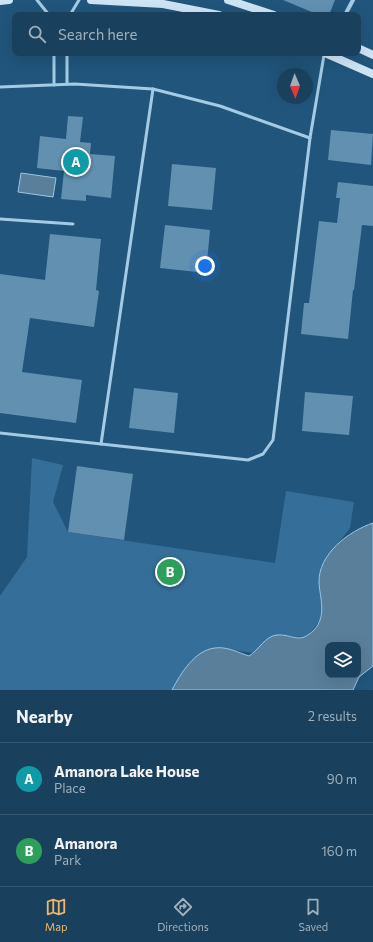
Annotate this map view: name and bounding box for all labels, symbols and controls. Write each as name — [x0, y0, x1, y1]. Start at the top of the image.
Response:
search box — [12, 12, 361, 56]
icon: search — [26, 23, 48, 45]
text: Search here — [58, 25, 137, 43]
north arrow — [277, 68, 313, 104]
pin: A — [63, 147, 89, 177]
your location — [195, 256, 215, 276]
pin: B — [157, 557, 183, 587]
map controls — [325, 642, 361, 678]
button: layers — [325, 642, 361, 678]
text: Nearby — [16, 706, 73, 727]
text: 2 results — [308, 708, 357, 724]
text: Amanora Lake House — [54, 762, 199, 780]
text: A — [24, 771, 34, 787]
text: 90 m — [327, 771, 357, 787]
text: Place — [54, 780, 86, 796]
text: Amanora — [54, 834, 117, 852]
text: B — [25, 843, 33, 859]
text: 160 m — [321, 843, 357, 859]
text: Park — [54, 852, 81, 868]
tab: Map — [45, 896, 68, 933]
tab: Directions — [157, 896, 209, 933]
tab: Saved — [298, 896, 328, 933]

